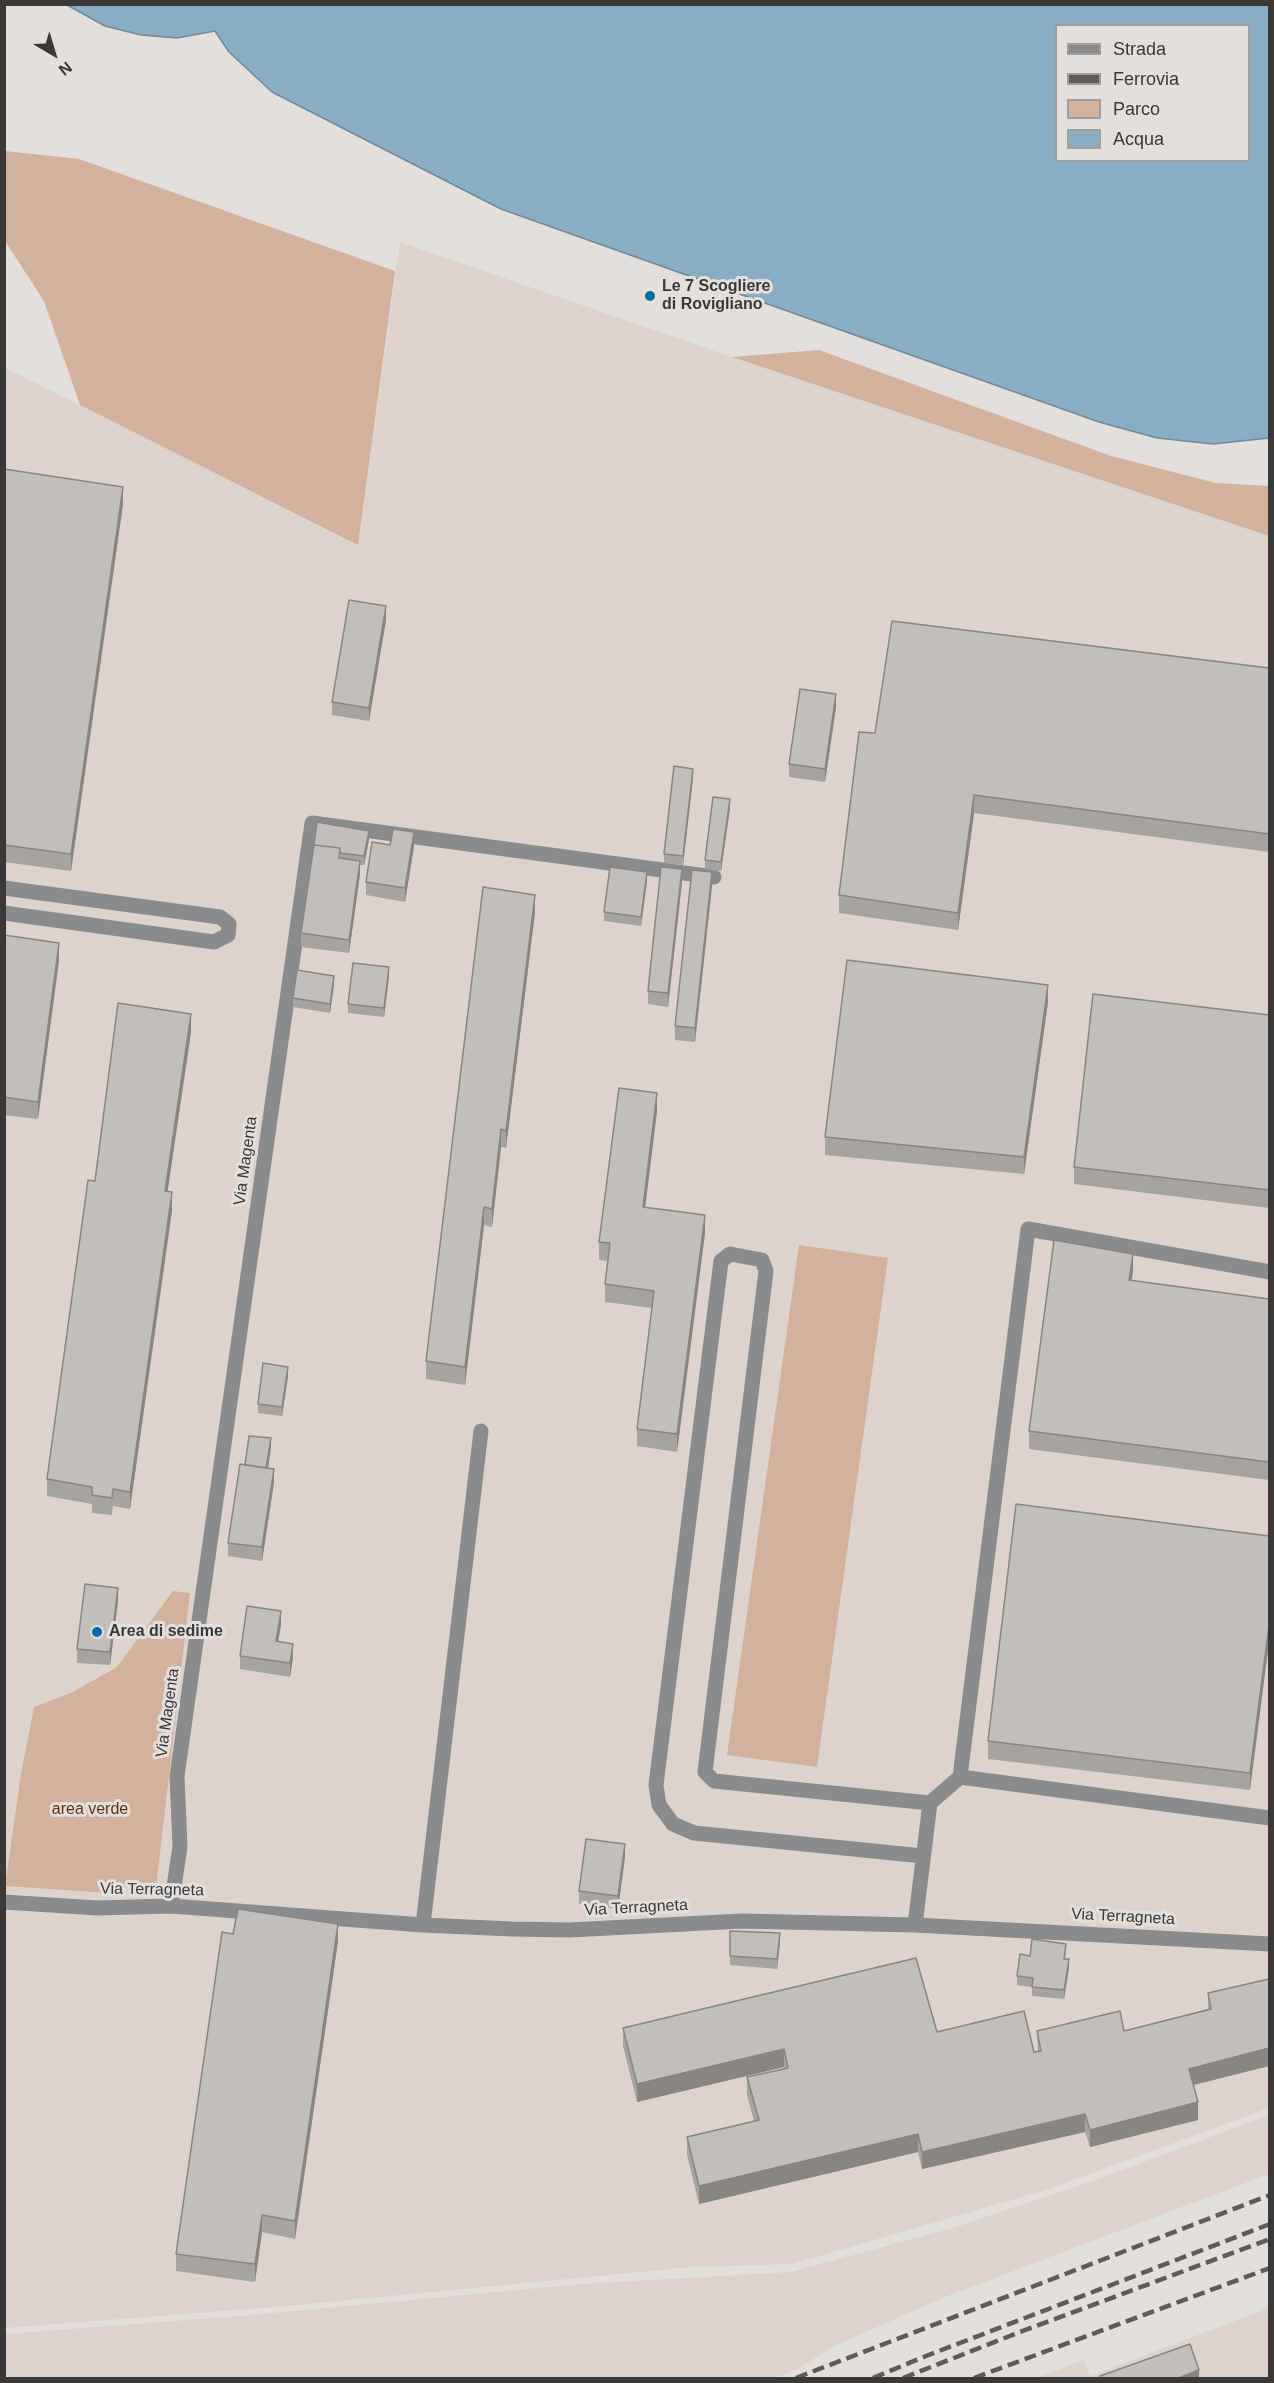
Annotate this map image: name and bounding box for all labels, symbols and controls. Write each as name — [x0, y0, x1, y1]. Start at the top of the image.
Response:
north arrow — [24, 24, 84, 84]
legend — [1055, 24, 1250, 162]
text: Strada — [1113, 39, 1166, 59]
text: N — [56, 58, 75, 79]
text: Ferrovia — [1113, 69, 1179, 89]
text: Parco — [1113, 99, 1160, 119]
text: Acqua — [1113, 129, 1164, 149]
place label: Le 7 Scogliere di Rovigliano — [662, 277, 770, 315]
marker: Le 7 Scogliere di Rovigliano — [643, 289, 657, 303]
street label: Via Magenta — [230, 1115, 262, 1207]
place label: Area di sedime — [109, 1622, 223, 1642]
marker: Area di sedime — [90, 1625, 104, 1639]
street label: Via Magenta — [152, 1667, 184, 1759]
park label: area verde — [52, 1800, 128, 1820]
street label: Via Terragneta — [100, 1879, 204, 1901]
street label: Via Terragneta — [584, 1896, 688, 1920]
street label: Via Terragneta — [1071, 1905, 1175, 1929]

